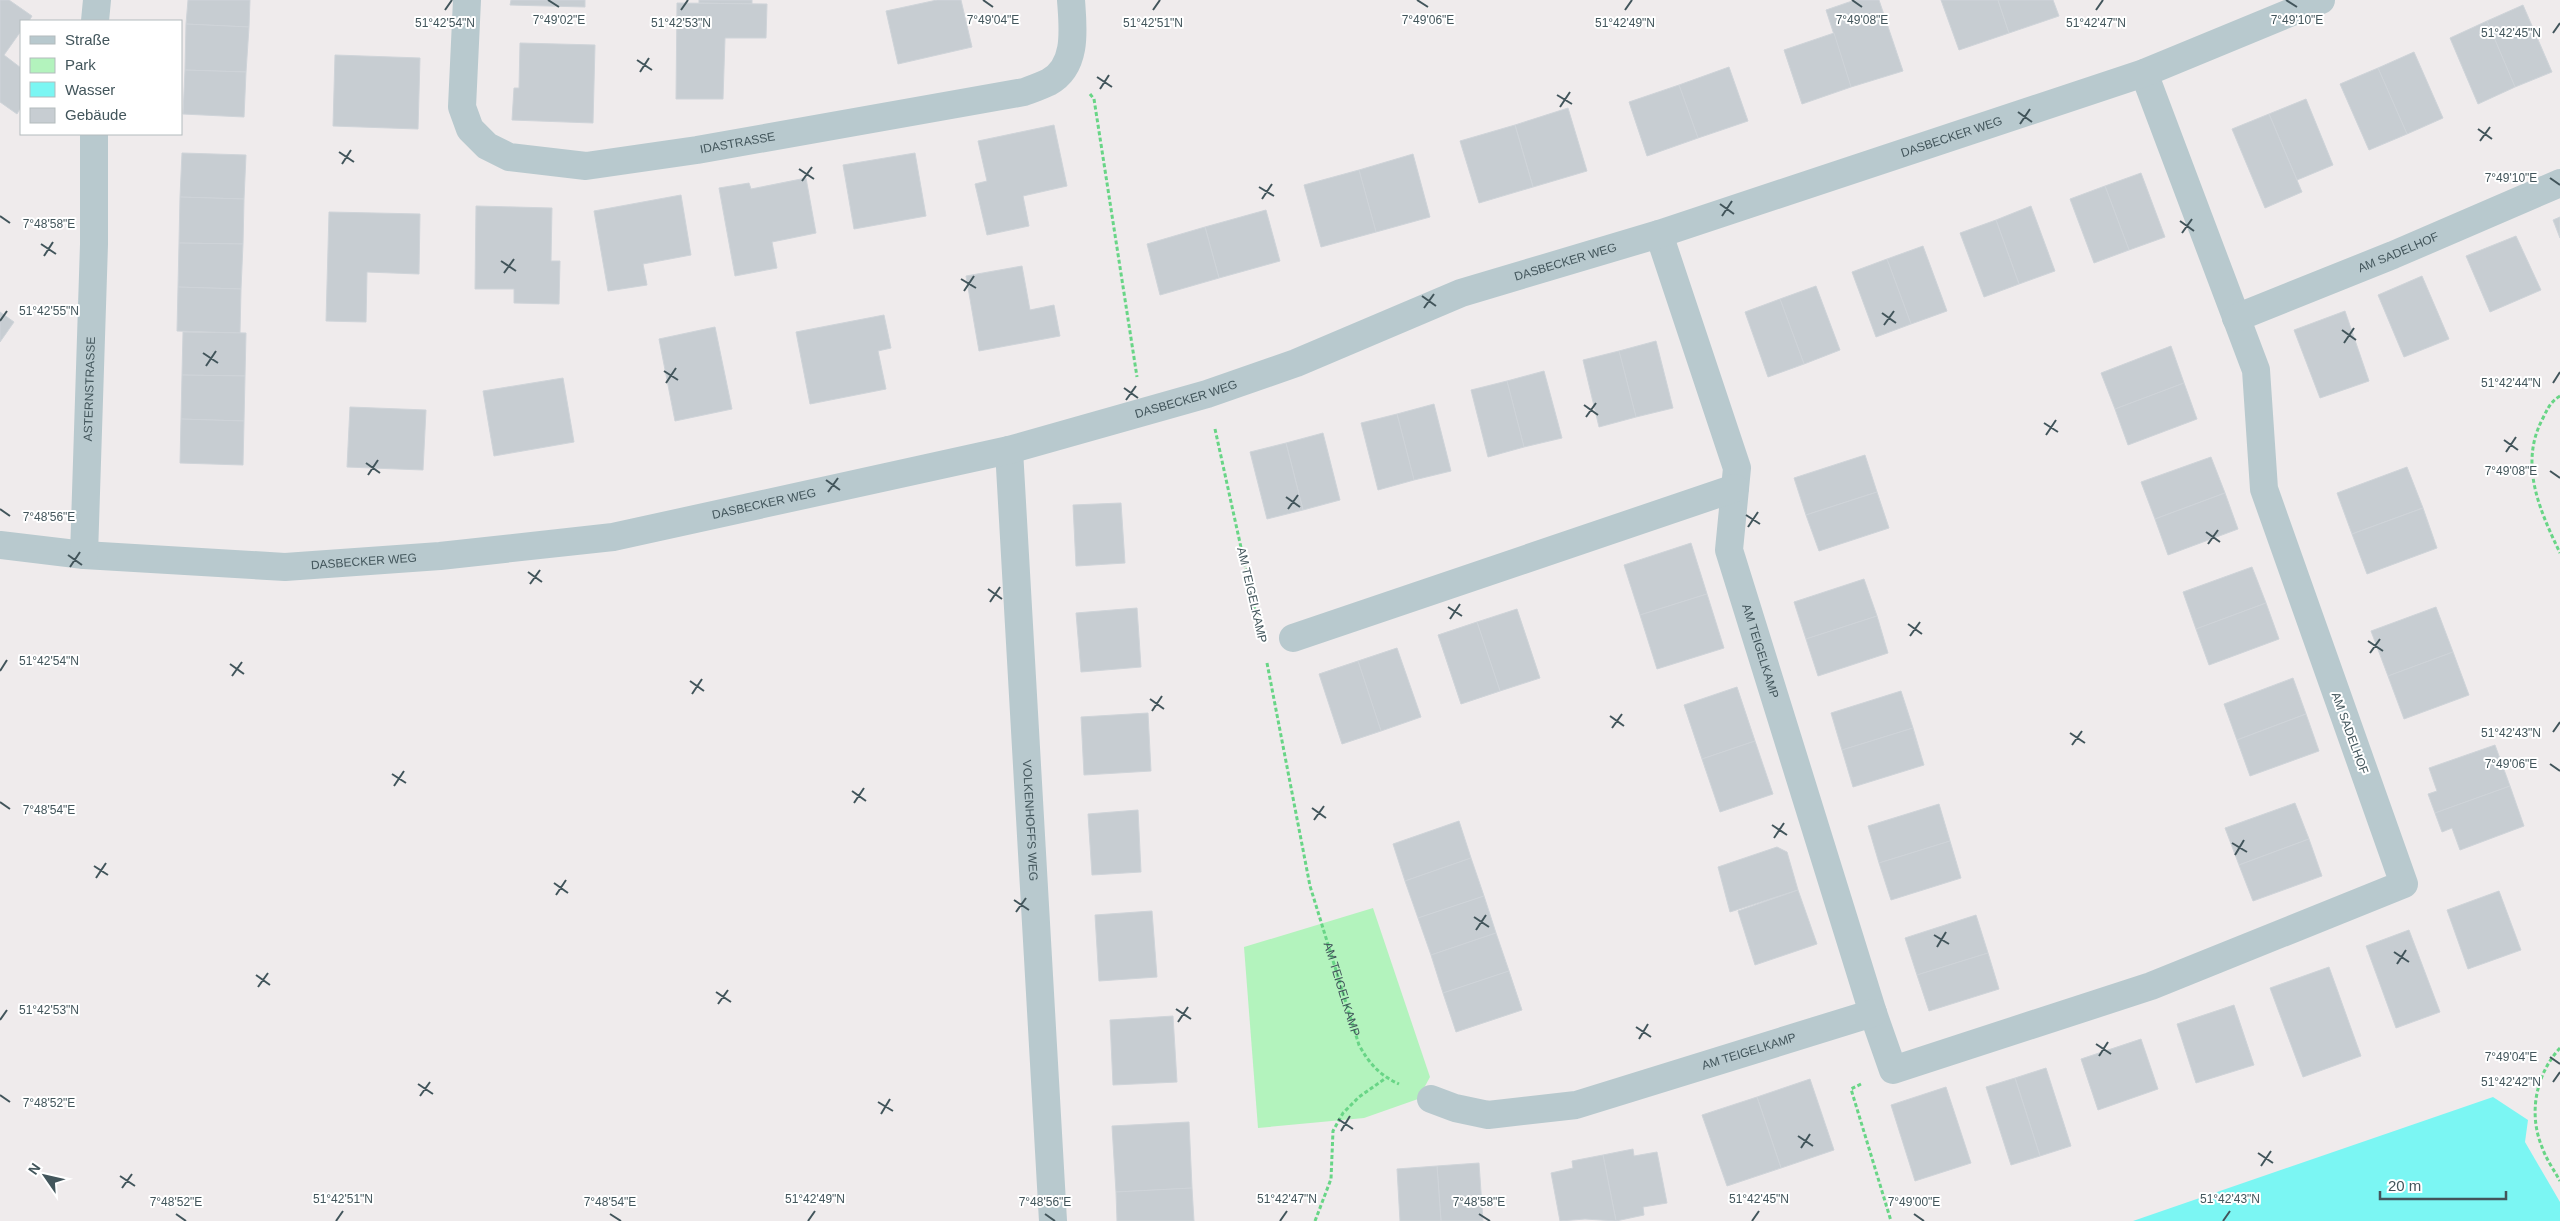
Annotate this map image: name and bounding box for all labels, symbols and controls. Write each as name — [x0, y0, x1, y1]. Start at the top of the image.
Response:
text: 7°49'02"E — [533, 13, 585, 27]
text: 7°49'04"E — [967, 13, 1019, 27]
text: 7°49'06"E — [1402, 13, 1454, 27]
text: 7°49'08"E — [1836, 13, 1888, 27]
text: 7°49'10"E — [2271, 13, 2323, 27]
text: 51°42'54"N — [415, 16, 475, 30]
text: 51°42'53"N — [651, 16, 711, 30]
text: 51°42'51"N — [1123, 16, 1183, 30]
text: 51°42'49"N — [1595, 16, 1655, 30]
text: 51°42'47"N — [2066, 16, 2126, 30]
legend — [20, 20, 182, 135]
text: 51°42'45"N — [2481, 26, 2541, 40]
text: Straße — [65, 31, 110, 48]
text: Park — [65, 56, 96, 73]
text: Wasser — [65, 81, 115, 98]
text: Gebäude — [65, 106, 127, 123]
street label: DASBECKER WEG — [1899, 113, 2004, 160]
street label: IDASTRASSE — [699, 129, 776, 156]
text: 7°49'10"E — [2485, 171, 2537, 185]
text: 7°48'58"E — [23, 217, 75, 231]
street label: AM SADELHOF — [2356, 229, 2441, 275]
street label: DASBECKER WEG — [1513, 240, 1618, 284]
text: 51°42'55"N — [19, 304, 79, 318]
street label: ASTERNSTRASSE — [81, 336, 98, 442]
text: 51°42'44"N — [2481, 376, 2541, 390]
street label: DASBECKER WEG — [1133, 377, 1239, 421]
text: 7°49'08"E — [2485, 464, 2537, 478]
street label: DASBECKER WEG — [711, 486, 817, 522]
text: 7°48'56"E — [23, 510, 75, 524]
street label: AM TEIGELKAMP — [1234, 546, 1270, 644]
street label: DASBECKER WEG — [310, 551, 417, 572]
street label: AM TEIGELKAMP — [1739, 602, 1782, 700]
text: 51°42'54"N — [19, 654, 79, 668]
street label: AM SADELHOF — [2329, 690, 2371, 776]
text: 51°42'43"N — [2481, 726, 2541, 740]
text: 7°49'06"E — [2485, 757, 2537, 771]
street label: VOLKENHOFFS WEG — [1020, 759, 1041, 881]
text: 7°48'54"E — [23, 803, 75, 817]
street label: AM TEIGELKAMP — [1321, 940, 1363, 1038]
text: 51°42'53"N — [19, 1003, 79, 1017]
street label: AM TEIGELKAMP — [1700, 1030, 1798, 1073]
text: 7°49'04"E — [2485, 1050, 2537, 1064]
text: 51°42'42"N — [2481, 1075, 2541, 1089]
text: 7°48'52"E — [23, 1096, 75, 1110]
north arrow — [20, 1151, 70, 1201]
text: N — [25, 1160, 44, 1177]
scale bar — [2380, 1168, 2506, 1200]
text: 20 m — [2388, 1177, 2421, 1194]
text: 51°42'51"N — [313, 1192, 373, 1206]
text: 51°42'49"N — [785, 1192, 845, 1206]
text: 51°42'47"N — [1257, 1192, 1317, 1206]
text: 51°42'45"N — [1729, 1192, 1789, 1206]
text: 51°42'43"N — [2200, 1192, 2260, 1206]
text: 7°48'52"E — [150, 1195, 202, 1209]
text: 7°48'54"E — [584, 1195, 636, 1209]
text: 7°48'56"E — [1019, 1195, 1071, 1209]
text: 7°48'58"E — [1453, 1195, 1505, 1209]
text: 7°49'00"E — [1888, 1195, 1940, 1209]

